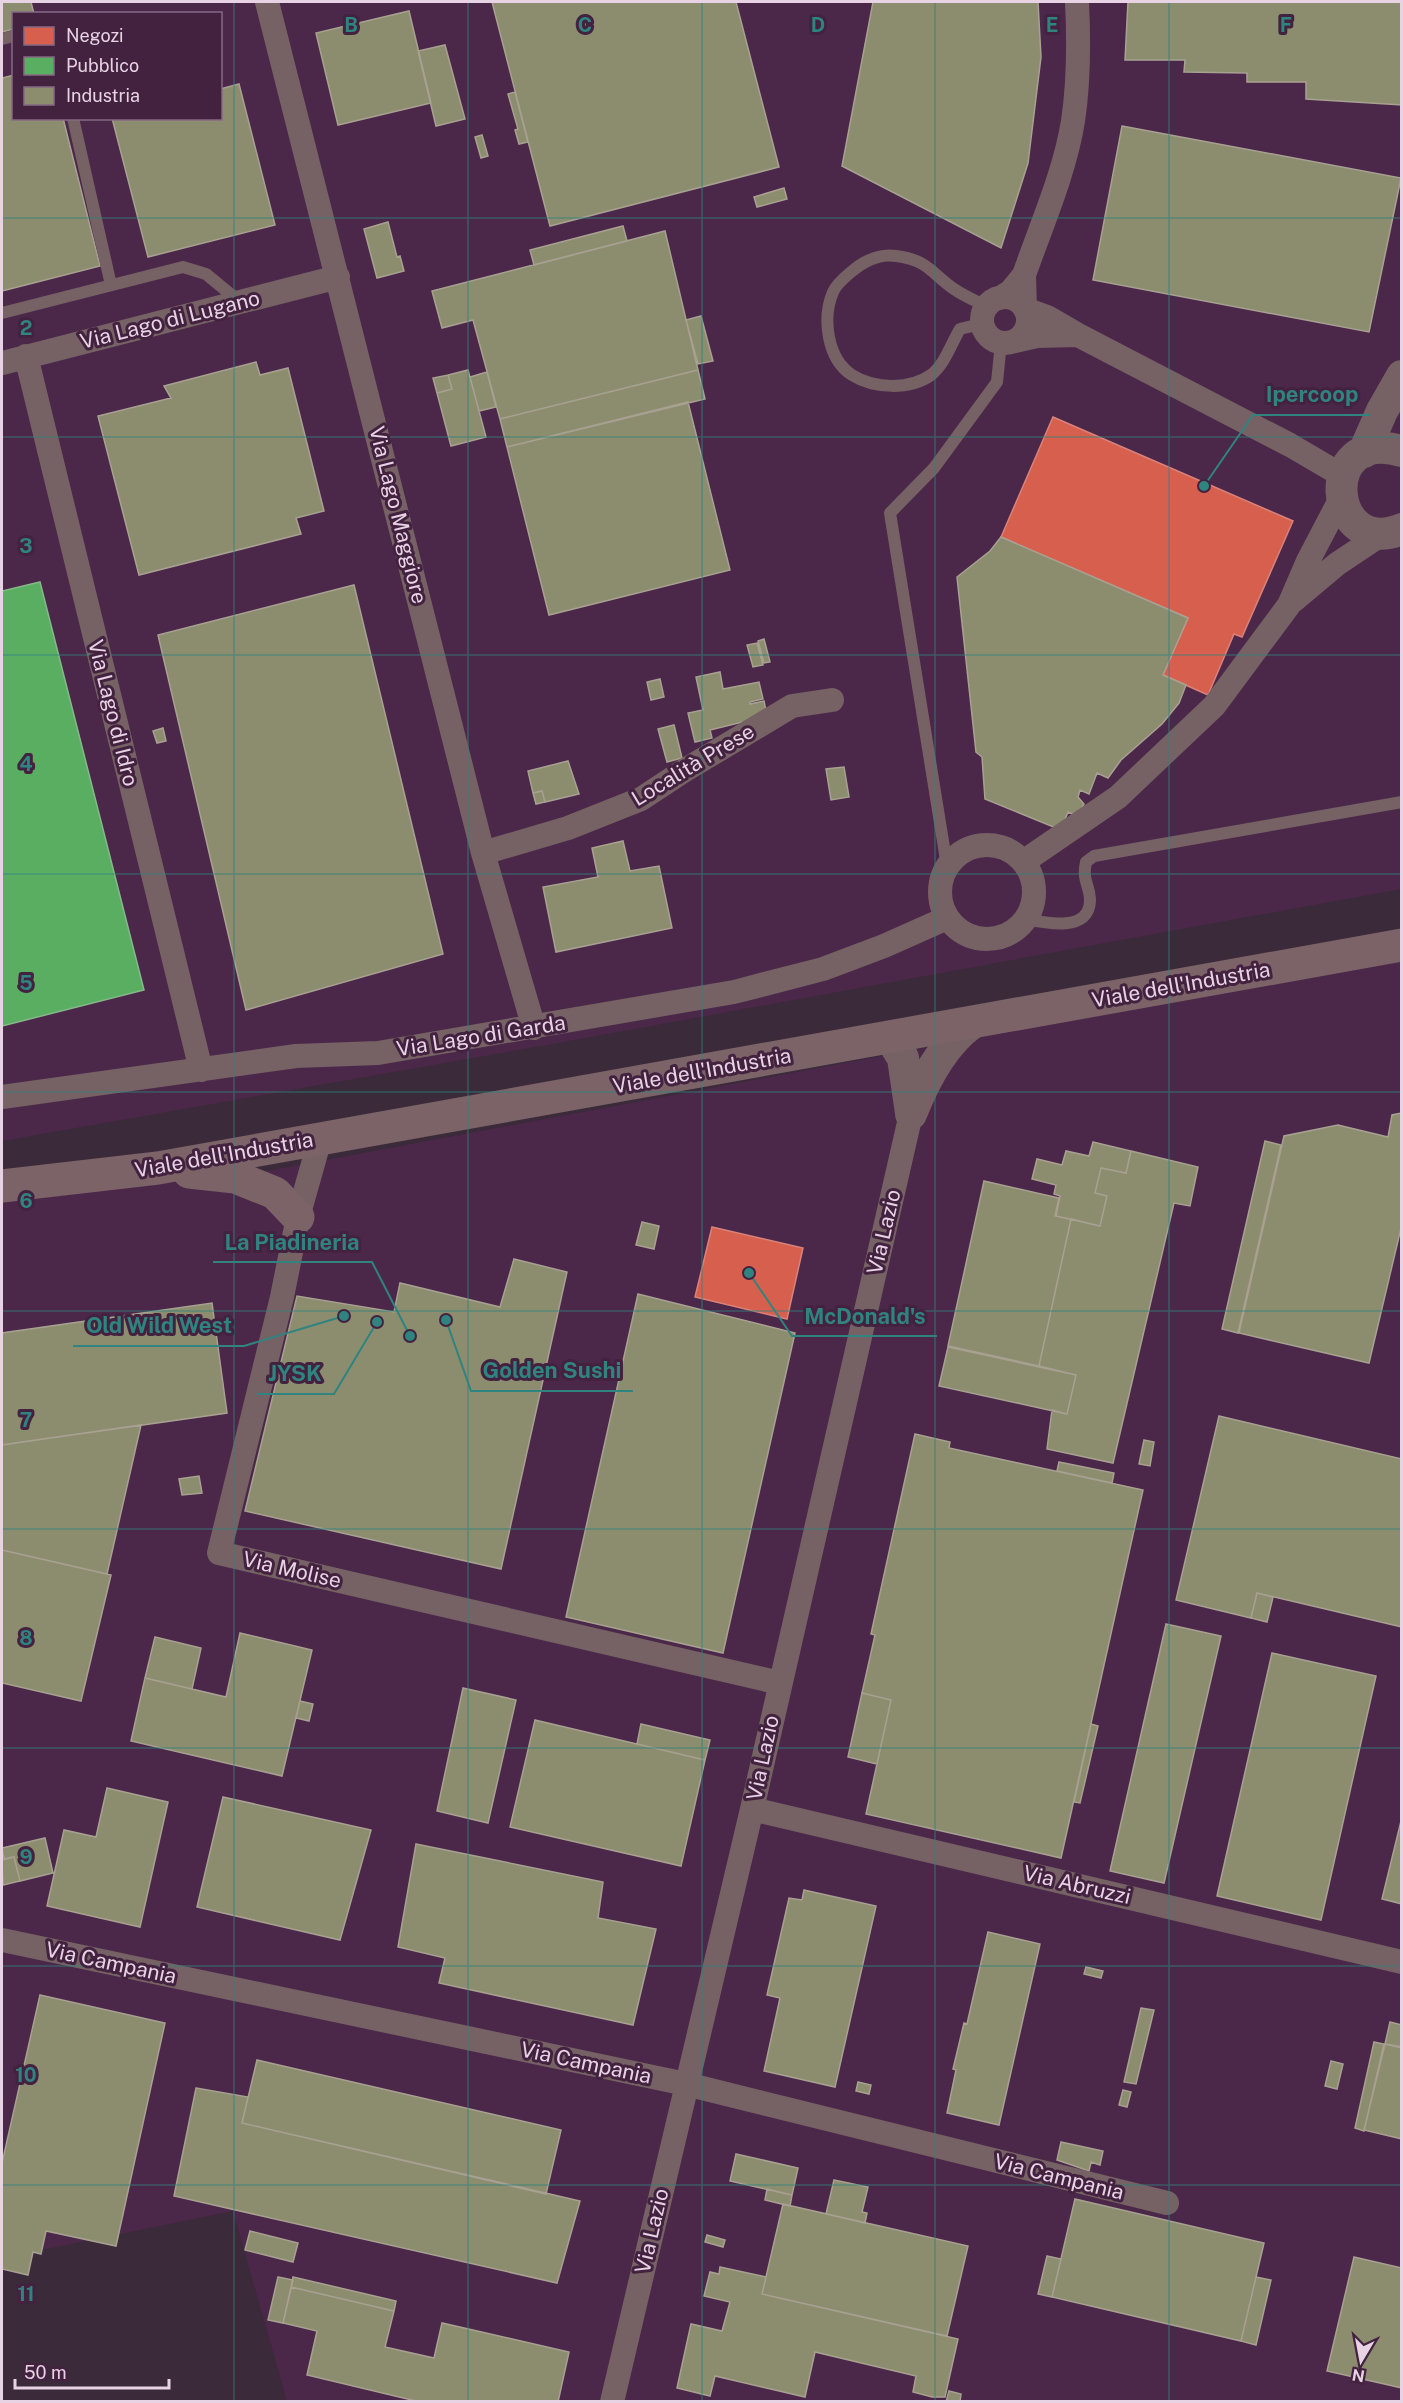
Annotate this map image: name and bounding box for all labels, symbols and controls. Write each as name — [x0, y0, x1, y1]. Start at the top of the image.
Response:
legend — [12, 12, 222, 120]
text: B — [344, 13, 358, 37]
text: C — [578, 13, 592, 37]
text: D — [811, 13, 825, 37]
text: E — [1046, 13, 1058, 37]
text: F — [1280, 13, 1292, 37]
text: Negozi — [66, 25, 124, 46]
text: Pubblico — [66, 55, 139, 76]
text: Industria — [66, 85, 140, 106]
street label: Via Lago di Lugano — [77, 285, 262, 354]
text: 2 — [20, 316, 32, 340]
callout: Ipercoop — [1253, 375, 1370, 415]
text: Ipercoop — [1266, 381, 1358, 407]
street label: Via Lago Maggiore — [364, 424, 433, 606]
text: 3 — [19, 534, 33, 558]
street label: Via Lago di Idro — [83, 637, 144, 789]
street label: Località Prese — [627, 718, 759, 811]
text: 4 — [19, 752, 33, 776]
street label: Viale dell'Industria — [1090, 956, 1272, 1013]
text: 5 — [19, 971, 33, 995]
street label: Via Lago di Garda — [395, 1010, 567, 1061]
street label: Viale dell'Industria — [611, 1042, 793, 1099]
street label: Viale dell'Industria — [133, 1126, 315, 1183]
street label: Via Lazio — [862, 1187, 905, 1277]
text: 6 — [19, 1189, 33, 1213]
callout: La Piadineria — [213, 1222, 372, 1262]
text: La Piadineria — [224, 1229, 360, 1255]
callout: McDonald's — [792, 1296, 937, 1336]
text: McDonald's — [804, 1303, 926, 1329]
callout: Old Wild West — [73, 1306, 244, 1346]
text: Old Wild West — [86, 1312, 232, 1338]
callout: Golden Sushi — [471, 1351, 633, 1391]
callout: JYSK — [257, 1354, 334, 1394]
text: Golden Sushi — [483, 1357, 621, 1383]
text: JYSK — [268, 1360, 322, 1386]
text: 7 — [20, 1408, 32, 1432]
street label: Via Molise — [240, 1546, 344, 1593]
text: 8 — [19, 1626, 33, 1650]
street label: Via Lazio — [741, 1713, 784, 1803]
text: 9 — [19, 1845, 33, 1869]
street label: Via Abruzzi — [1021, 1860, 1133, 1909]
street label: Via Campania — [43, 1936, 179, 1989]
street label: Via Campania — [518, 2036, 654, 2089]
text: 10 — [15, 2063, 37, 2087]
street label: Via Campania — [992, 2148, 1127, 2205]
street label: Via Lazio — [630, 2186, 673, 2276]
text: 11 — [17, 2282, 35, 2306]
north arrow — [1331, 2331, 1391, 2391]
scale bar — [15, 2352, 170, 2390]
text: 50 m — [24, 2362, 67, 2383]
text: N — [1351, 2365, 1366, 2386]

